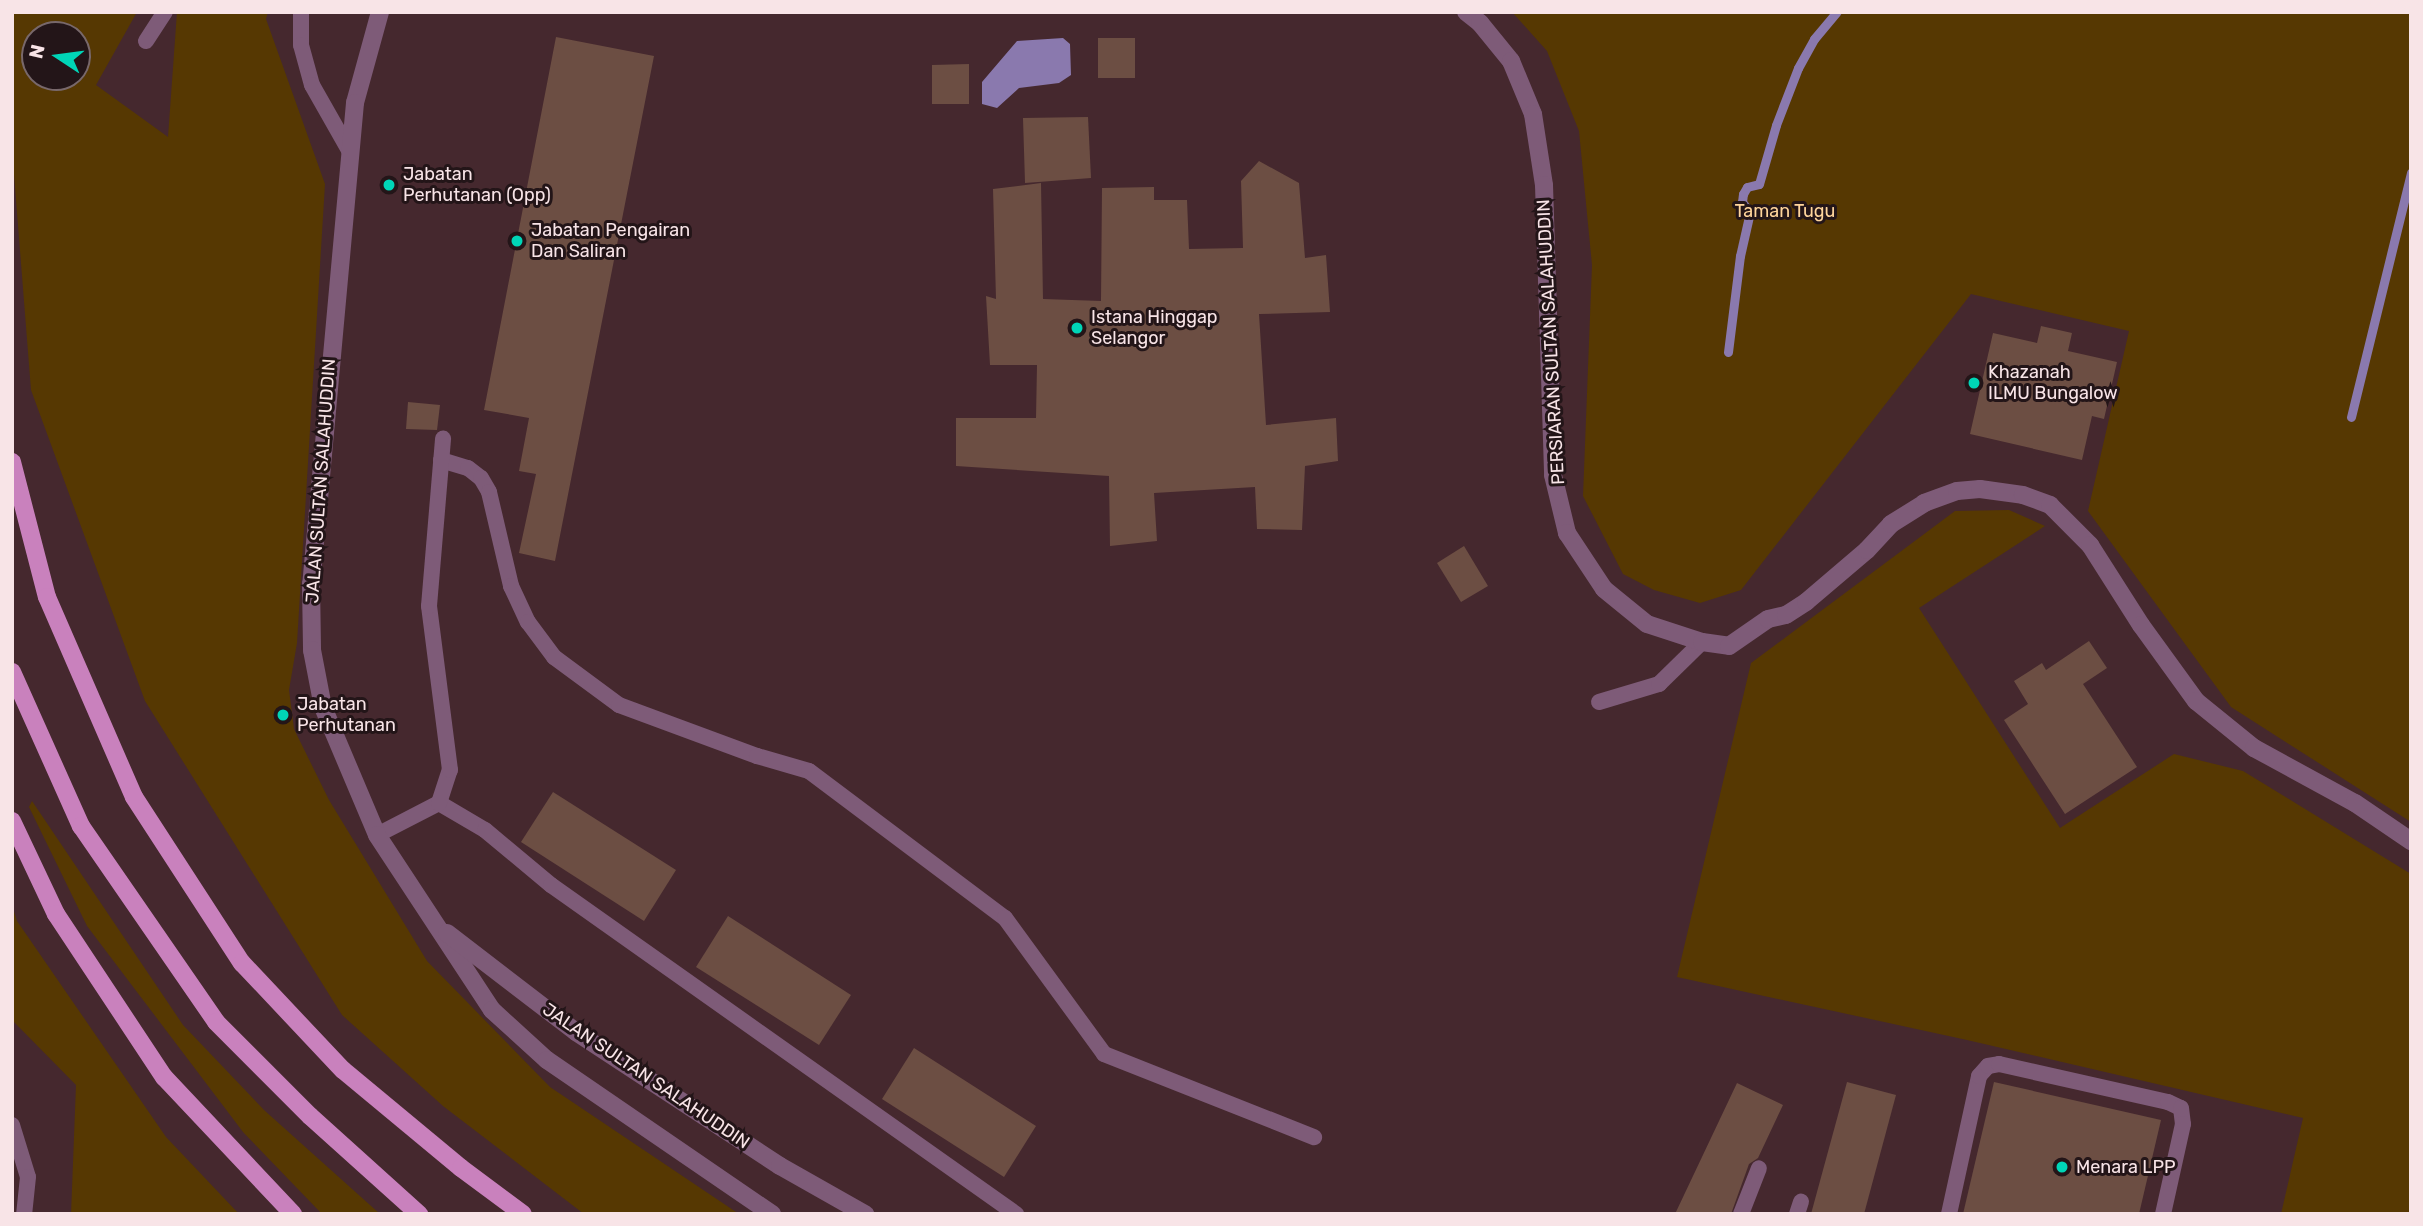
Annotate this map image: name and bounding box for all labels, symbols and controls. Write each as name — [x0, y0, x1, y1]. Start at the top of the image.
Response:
north arrow — [21, 21, 91, 91]
text: N — [24, 42, 50, 61]
place label: Jabatan Perhutanan (Opp) — [403, 164, 551, 206]
marker: Jabatan Perhutanan (Opp) — [381, 177, 397, 193]
street label: PERSIARAN SULTAN SALAHUDDIN — [1533, 199, 1569, 485]
park label: Taman Tugu — [1734, 200, 1836, 222]
place label: Jabatan Pengairan Dan Saliran — [531, 220, 690, 262]
marker: Jabatan Pengairan Dan Saliran — [509, 233, 525, 249]
place label: Istana Hinggap Selangor — [1091, 307, 1218, 350]
marker: Istana Hinggap Selangor — [1069, 320, 1085, 336]
street label: JALAN SULTAN SALAHUDDIN — [302, 358, 340, 604]
place label: Khazanah ILMU Bungalow — [1988, 362, 2118, 404]
marker: Khazanah ILMU Bungalow — [1966, 375, 1982, 391]
place label: Jabatan Perhutanan — [297, 694, 396, 736]
marker: Jabatan Perhutanan — [275, 707, 291, 723]
street label: JALAN SULTAN SALAHUDDIN — [538, 998, 754, 1154]
place label: Menara LPP — [2076, 1156, 2176, 1178]
marker: Menara LPP — [2054, 1159, 2070, 1175]

